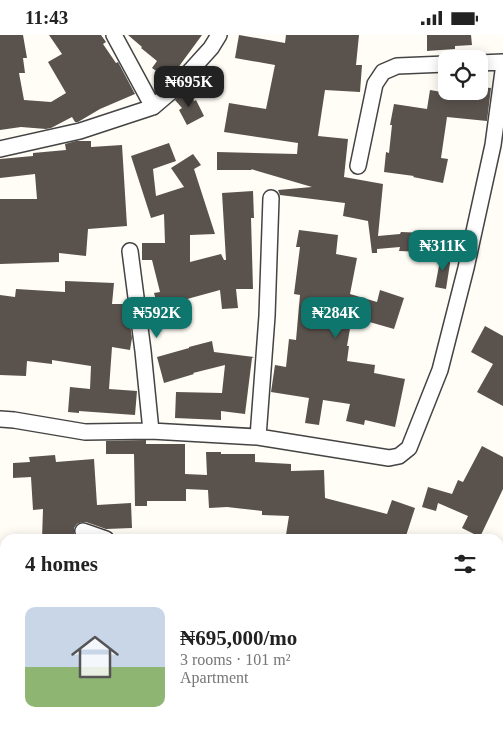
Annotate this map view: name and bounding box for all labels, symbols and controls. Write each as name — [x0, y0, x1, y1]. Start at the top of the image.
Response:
text: 11:43 — [25, 7, 68, 28]
map controls — [438, 50, 488, 100]
button: locate — [438, 50, 488, 100]
pin: ₦695K — [154, 65, 224, 108]
text: ₦695K — [165, 73, 213, 90]
pin: ₦311K — [408, 229, 478, 272]
text: ₦311K — [419, 237, 467, 254]
pin: ₦592K — [122, 297, 192, 339]
pin: ₦284K — [301, 297, 371, 339]
text: ₦592K — [133, 304, 181, 321]
text: ₦284K — [312, 304, 360, 321]
icon: filters — [451, 550, 479, 578]
text: 4 homes — [25, 552, 98, 576]
text: ₦695,000/mo — [180, 626, 297, 650]
icon: home — [65, 627, 125, 687]
text: 3 rooms · 101 m² — [180, 651, 291, 668]
text: Apartment — [180, 669, 248, 686]

